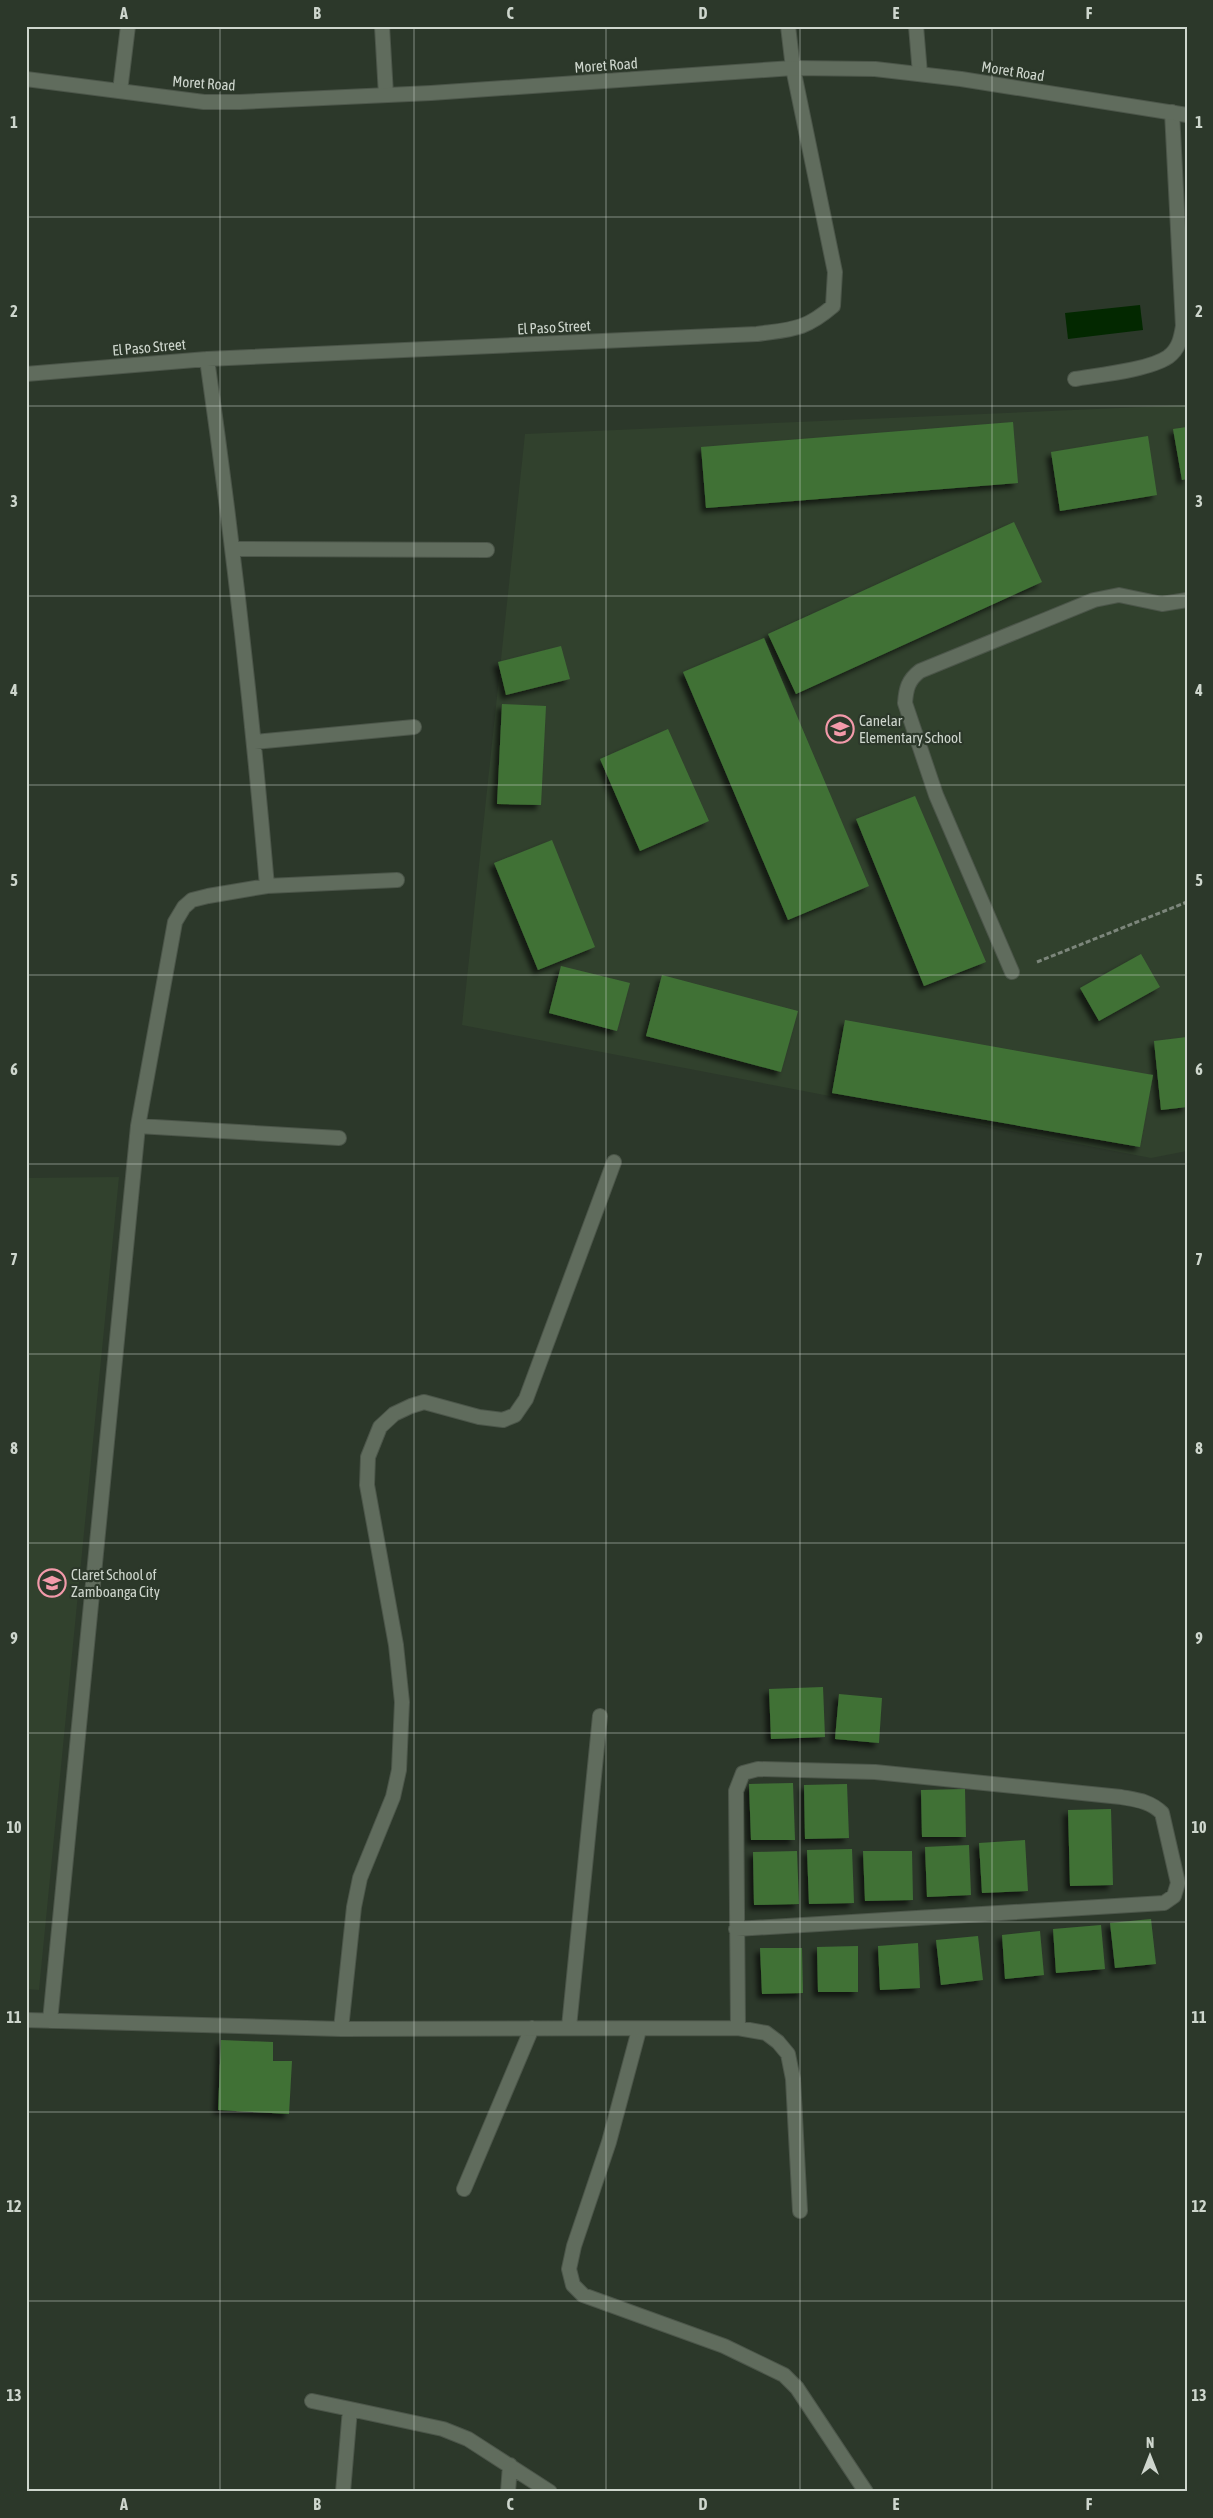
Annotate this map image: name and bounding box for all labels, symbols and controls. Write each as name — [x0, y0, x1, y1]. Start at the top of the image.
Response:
text: A — [119, 4, 128, 22]
text: B — [313, 4, 321, 22]
text: C — [506, 4, 514, 22]
text: D — [699, 4, 708, 22]
text: E — [893, 4, 900, 22]
text: F — [1086, 4, 1093, 22]
street label: Moret Road — [574, 54, 638, 76]
street label: Moret Road — [980, 58, 1046, 84]
street label: Moret Road — [172, 72, 236, 94]
text: 1 — [10, 113, 18, 131]
text: 1 — [1195, 113, 1203, 131]
text: 2 — [10, 302, 18, 320]
text: 2 — [1195, 302, 1203, 320]
street label: El Paso Street — [517, 317, 591, 337]
street label: El Paso Street — [112, 335, 186, 359]
text: 3 — [10, 492, 18, 510]
text: 3 — [1195, 492, 1203, 510]
text: 4 — [9, 681, 18, 699]
text: 4 — [1194, 681, 1203, 699]
place label: Canelar Elementary School — [859, 712, 962, 746]
school or university icon: Canelar Elementary School — [825, 714, 855, 744]
text: 5 — [10, 871, 18, 889]
text: 5 — [1195, 871, 1203, 889]
text: 6 — [10, 1060, 18, 1078]
text: 6 — [1195, 1060, 1203, 1078]
text: 7 — [10, 1250, 18, 1268]
text: 7 — [1195, 1250, 1203, 1268]
text: 8 — [10, 1439, 18, 1457]
text: 8 — [1195, 1439, 1203, 1457]
place label: Claret School of Zamboanga City — [71, 1566, 160, 1600]
school or university icon: Claret School of Zamboanga City — [37, 1568, 67, 1598]
text: 9 — [10, 1629, 18, 1647]
text: 9 — [1195, 1629, 1203, 1647]
text: 10 — [6, 1818, 22, 1836]
text: 10 — [1191, 1818, 1207, 1836]
text: 11 — [6, 2008, 22, 2026]
text: 11 — [1191, 2008, 1207, 2026]
text: 12 — [6, 2197, 22, 2215]
text: 12 — [1191, 2197, 1207, 2215]
text: 13 — [6, 2386, 22, 2404]
text: 13 — [1191, 2386, 1207, 2404]
north arrow — [1126, 2430, 1176, 2480]
text: N — [1146, 2435, 1154, 2451]
text: A — [119, 2495, 128, 2513]
text: B — [313, 2495, 321, 2513]
text: C — [506, 2495, 514, 2513]
text: D — [699, 2495, 708, 2513]
text: E — [893, 2495, 900, 2513]
text: F — [1086, 2495, 1093, 2513]

